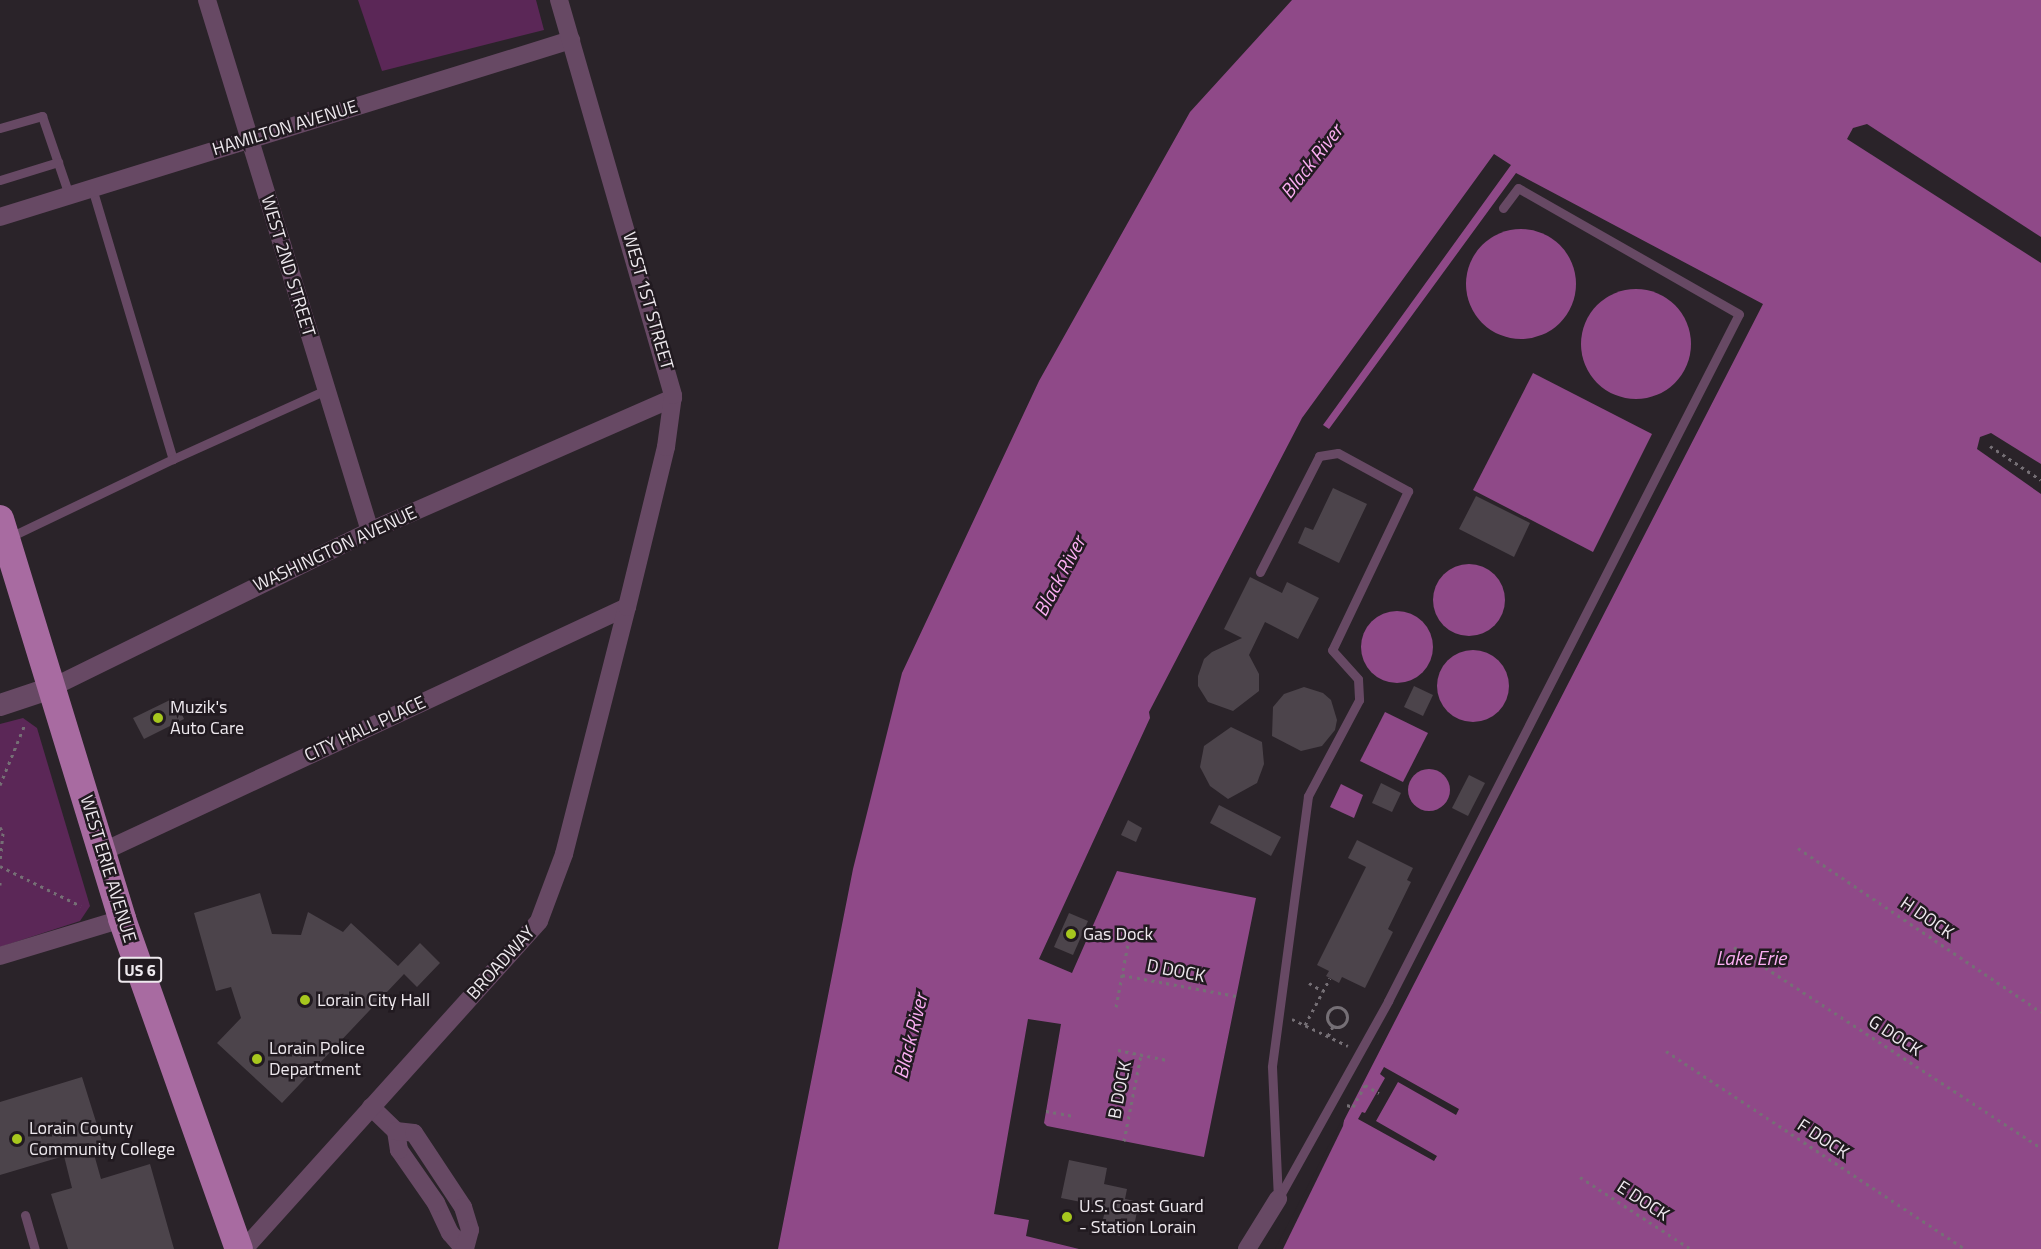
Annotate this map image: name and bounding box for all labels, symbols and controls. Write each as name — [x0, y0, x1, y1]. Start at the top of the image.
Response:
street label: HAMILTON AVENUE — [210, 96, 360, 160]
water label: Black River — [1275, 119, 1347, 203]
street label: WEST 2ND STREET — [256, 193, 320, 339]
street label: WEST 1ST STREET — [618, 230, 678, 372]
street label: WASHINGTON AVENUE — [250, 502, 420, 596]
water label: Black River — [1028, 532, 1090, 620]
street label: CITY HALL PLACE — [301, 692, 429, 766]
place label: Muzik's Auto Care — [170, 697, 244, 740]
marker: Muzik's Auto Care — [151, 711, 165, 725]
street label: WEST ERIE AVENUE — [75, 793, 141, 945]
street label: H DOCK — [1896, 892, 1958, 944]
street label: BROADWAY — [462, 922, 540, 1004]
place label: Gas Dock — [1083, 923, 1153, 945]
marker: Gas Dock — [1064, 927, 1078, 941]
water label: Lake Erie — [1716, 945, 1786, 969]
street label: D DOCK — [1145, 955, 1207, 987]
road number: US 6 — [118, 957, 162, 983]
place label: Lorain City Hall — [317, 989, 430, 1011]
water label: Black River — [888, 991, 932, 1081]
marker: Lorain City Hall — [298, 993, 312, 1007]
street label: G DOCK — [1865, 1011, 1925, 1061]
place label: Lorain Police Department — [269, 1038, 365, 1080]
marker: Lorain Police Department — [250, 1052, 264, 1066]
street label: B DOCK — [1104, 1059, 1136, 1121]
street label: F DOCK — [1793, 1114, 1853, 1164]
place label: Lorain County Community College — [29, 1118, 175, 1160]
marker: Lorain County Community College — [10, 1132, 24, 1146]
street label: E DOCK — [1613, 1176, 1673, 1226]
place label: U.S. Coast Guard - Station Lorain — [1079, 1196, 1204, 1238]
marker: U.S. Coast Guard - Station Lorain — [1060, 1210, 1074, 1224]

